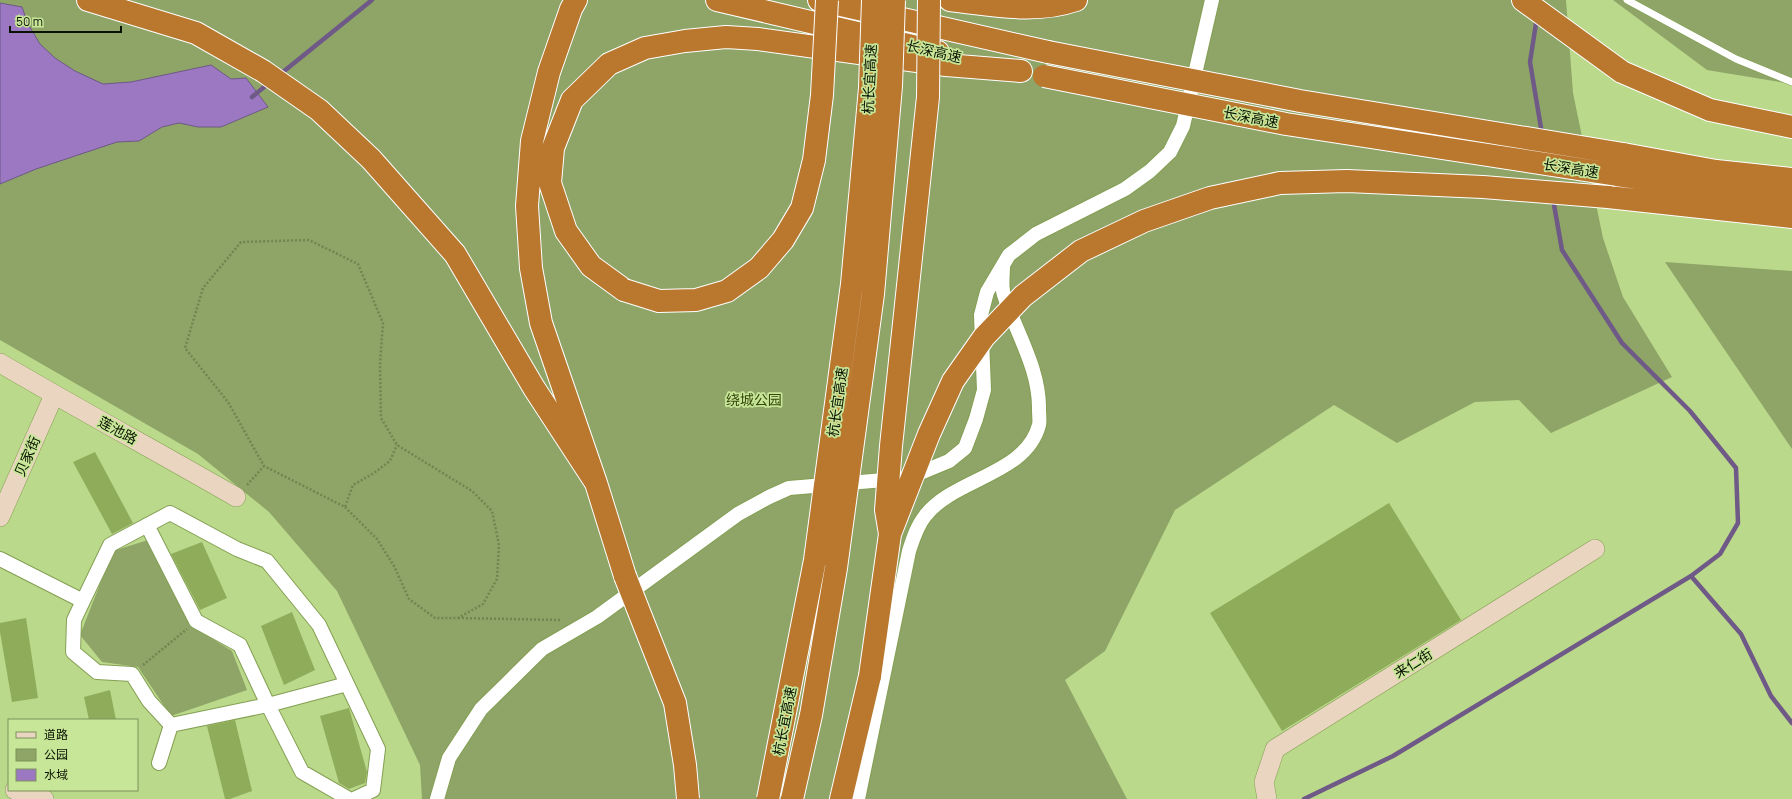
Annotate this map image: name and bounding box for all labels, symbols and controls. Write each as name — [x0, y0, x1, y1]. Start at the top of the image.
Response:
scale bar — [10, 8, 121, 34]
text: 50 m — [16, 13, 43, 30]
street label: 长深高速 — [905, 35, 963, 67]
street label: 杭长宜高速 — [858, 44, 880, 114]
street label: 长深高速 — [1222, 102, 1280, 132]
street label: 长深高速 — [1542, 154, 1600, 182]
street label: 杭长宜高速 — [823, 366, 851, 438]
park label: 绕城公园 — [726, 390, 782, 409]
street label: 莲池路 — [95, 412, 141, 448]
street label: 贝家街 — [10, 433, 44, 479]
street label: 来仁街 — [1390, 644, 1436, 682]
street label: 杭长宜高速 — [768, 685, 800, 757]
legend — [8, 719, 138, 791]
text: 道路 — [44, 726, 68, 743]
text: 公园 — [44, 746, 68, 763]
text: 水域 — [44, 766, 68, 783]

